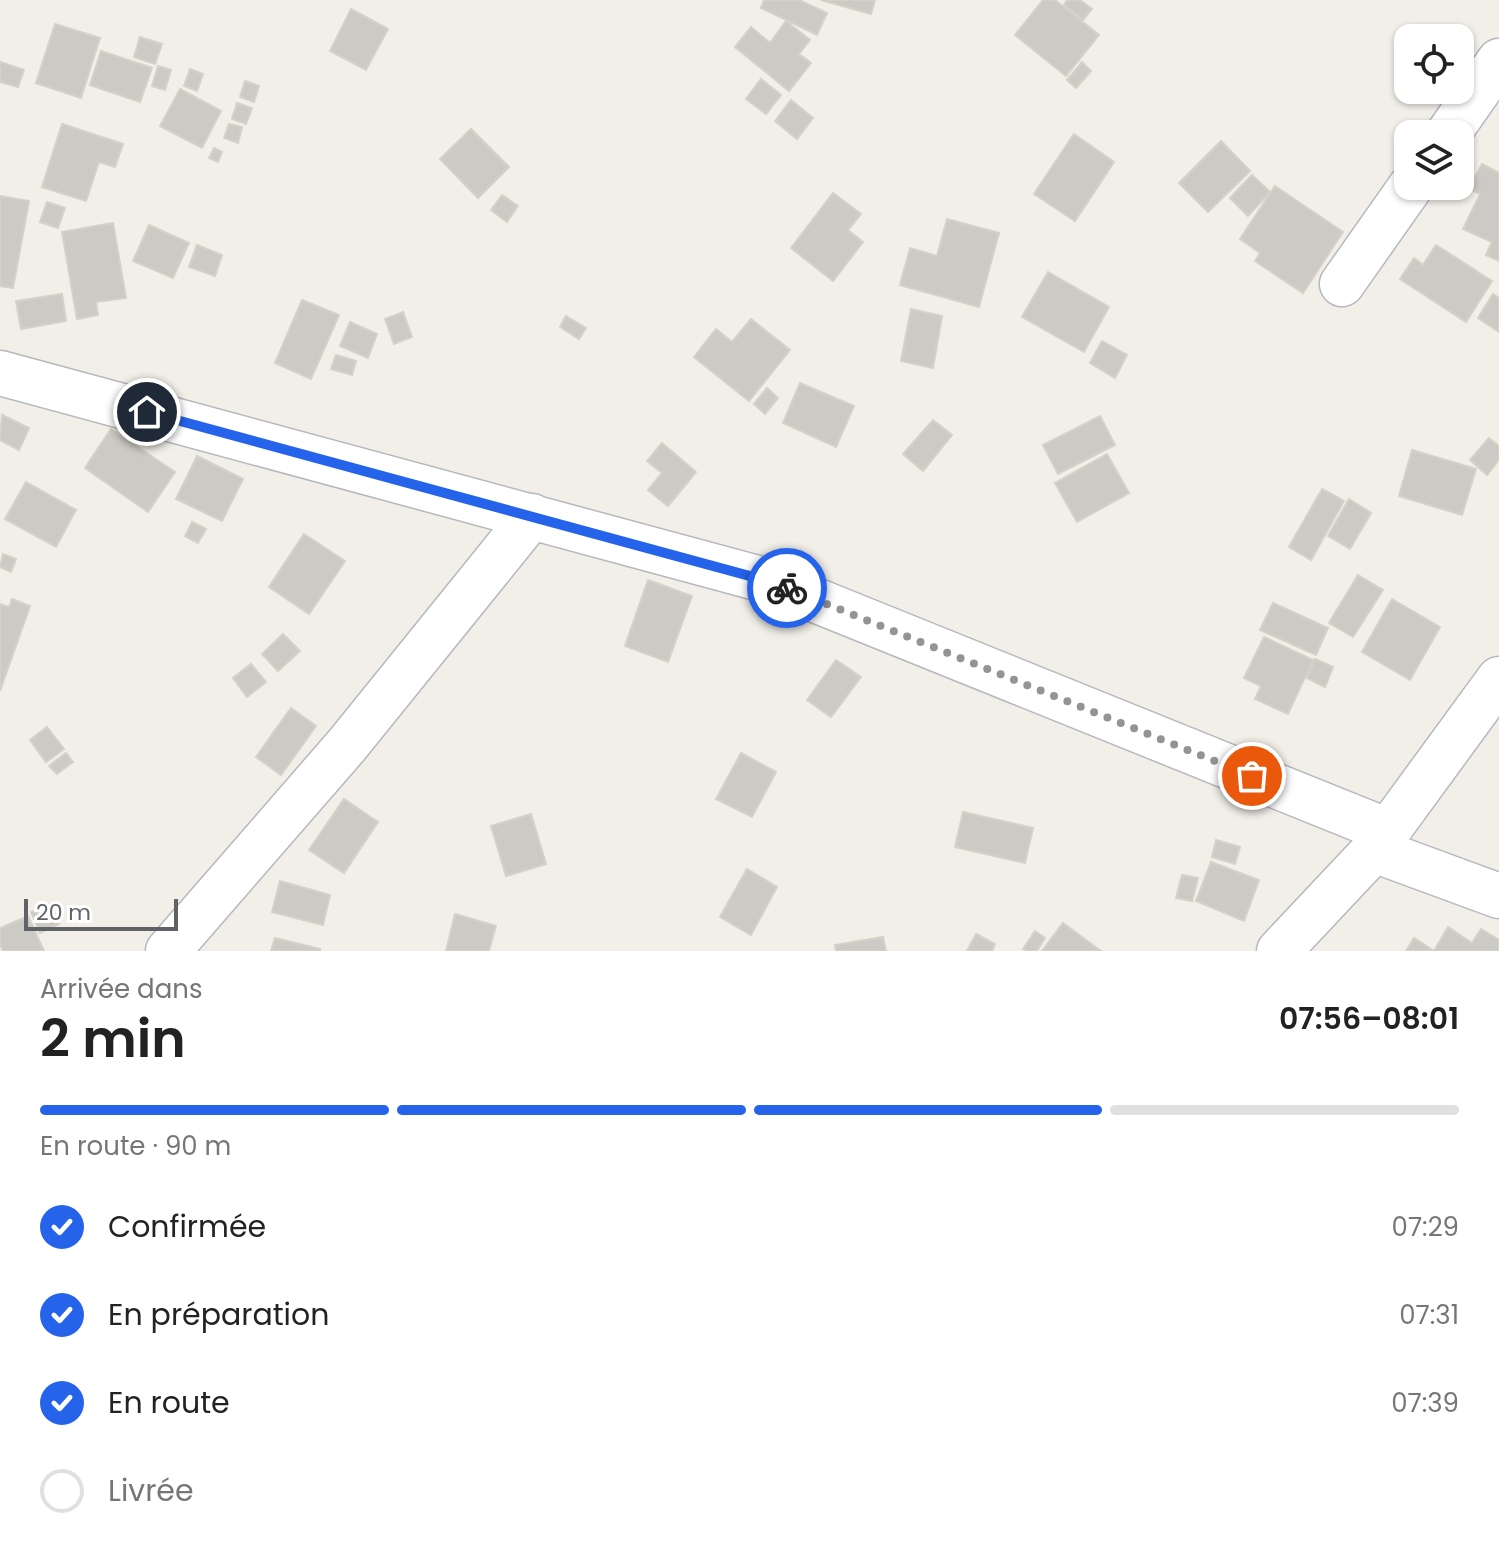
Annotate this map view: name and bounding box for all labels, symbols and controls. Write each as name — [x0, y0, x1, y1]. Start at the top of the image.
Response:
map controls — [1394, 24, 1474, 200]
button: locate — [1394, 24, 1474, 104]
button: layers — [1394, 120, 1474, 200]
pin — [113, 378, 181, 446]
icon: home — [125, 390, 169, 434]
courier — [747, 548, 827, 628]
icon: bike — [765, 566, 809, 610]
pin — [1218, 742, 1286, 810]
icon: bag — [1230, 754, 1274, 798]
scale bar — [24, 895, 178, 931]
text: 20 m — [36, 897, 91, 928]
text: Arrivée dans — [40, 971, 202, 1007]
text: 07:56–08:01 — [1279, 997, 1459, 1040]
text: 2 min — [40, 1002, 186, 1075]
text: En route · 90 m — [40, 1128, 231, 1164]
icon: check — [40, 1205, 84, 1249]
text: Confirmée — [108, 1205, 266, 1248]
text: 07:29 — [1392, 1209, 1459, 1245]
icon: check — [40, 1293, 84, 1337]
text: En préparation — [108, 1293, 329, 1336]
text: 07:31 — [1399, 1297, 1459, 1333]
icon: check — [40, 1381, 84, 1425]
text: En route — [108, 1381, 230, 1424]
text: 07:39 — [1391, 1385, 1459, 1421]
text: Livrée — [108, 1469, 194, 1512]

